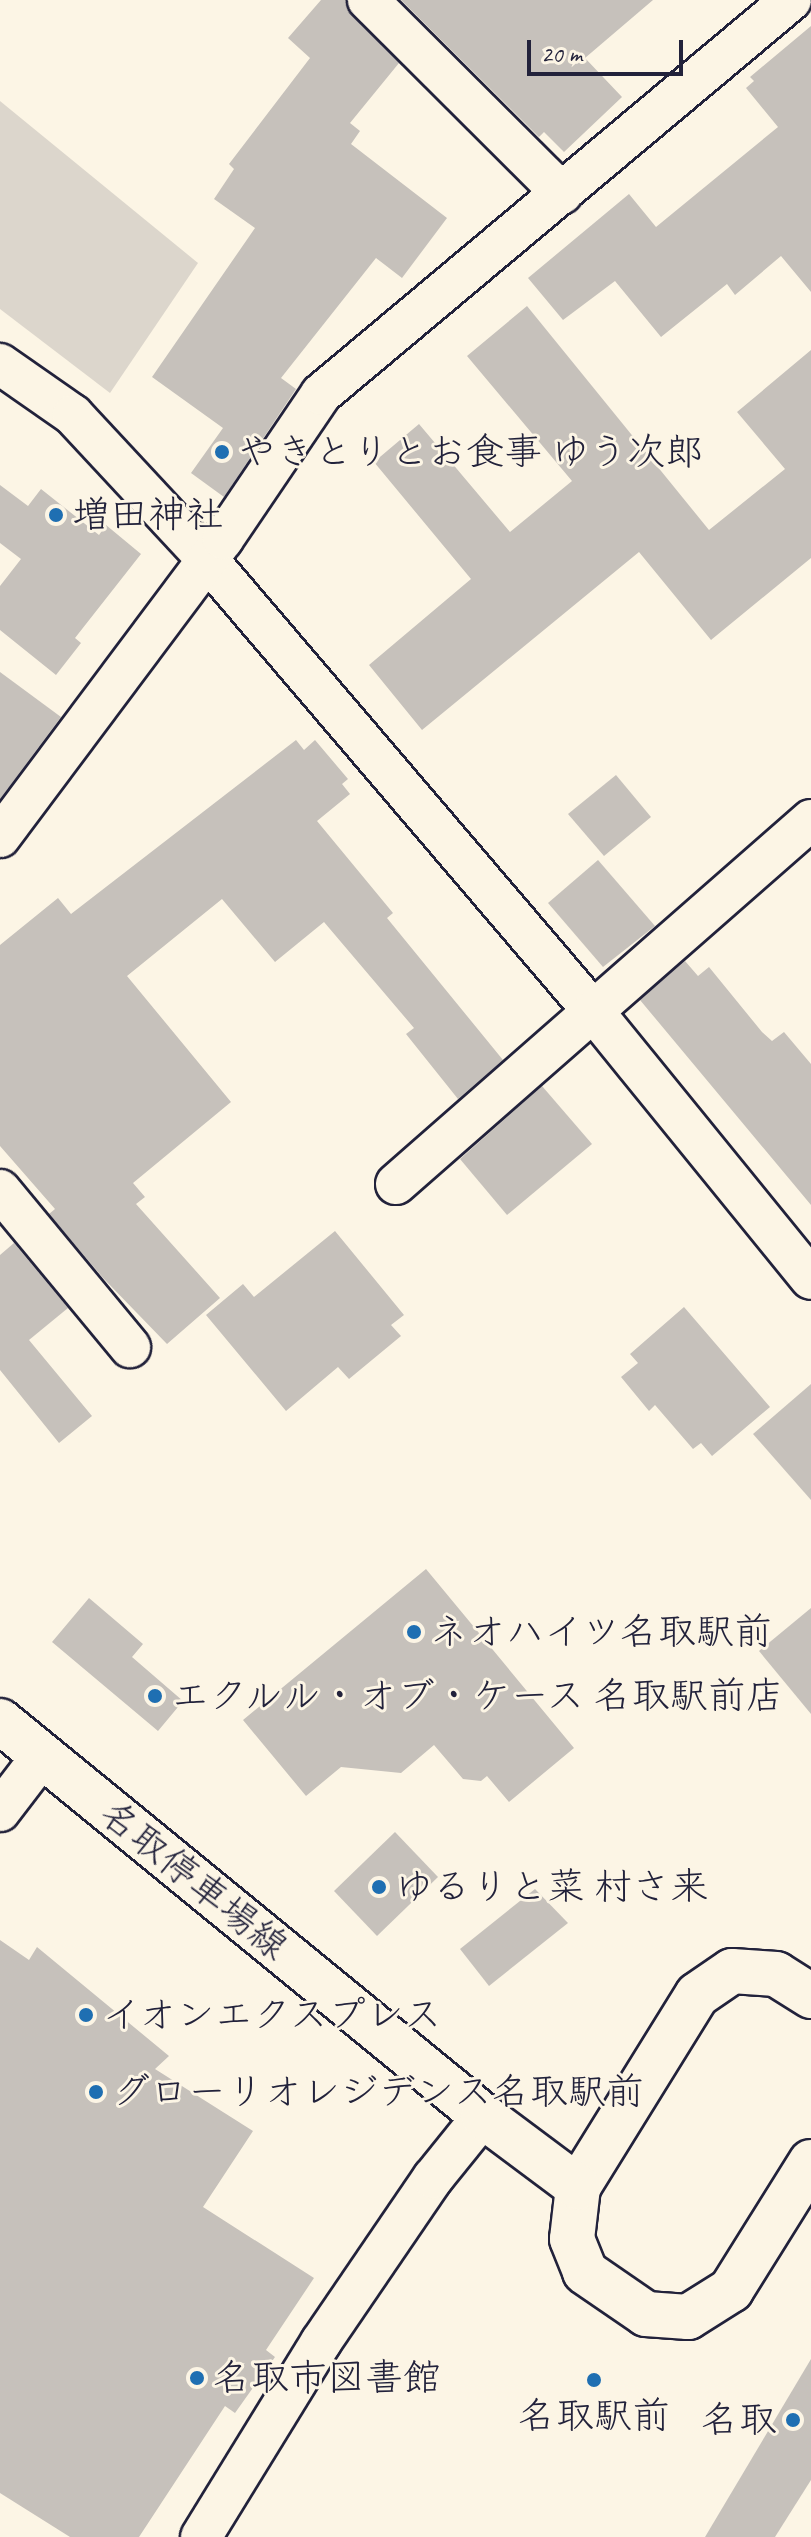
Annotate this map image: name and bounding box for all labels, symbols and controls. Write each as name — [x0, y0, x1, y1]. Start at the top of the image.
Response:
scale bar — [531, 24, 687, 74]
text: 20 m — [541, 39, 582, 69]
place label: やきとりとお食事 ゆう次郎 — [238, 429, 703, 475]
marker: やきとりとお食事 ゆう次郎 — [213, 443, 231, 461]
place label: 増田神社 — [72, 492, 224, 538]
marker: 増田神社 — [47, 506, 65, 524]
place label: ネオハイツ名取駅前 — [430, 1609, 772, 1655]
marker: ネオハイツ名取駅前 — [405, 1623, 423, 1641]
place label: エクルル・オブ・ケース 名取駅前店 — [171, 1673, 788, 1719]
marker: エクルル・オブ・ケース 名取駅前店 — [146, 1687, 164, 1705]
street label: 名取停車場線 — [91, 1791, 297, 1969]
place label: ゆるりと菜 村さ来 — [395, 1864, 708, 1910]
marker: ゆるりと菜 村さ来 — [370, 1878, 388, 1896]
place label: イオンエクスプレス — [102, 1992, 444, 2038]
marker: イオンエクスプレス — [77, 2006, 95, 2024]
place label: グローリオレジデンス名取駅前 — [112, 2069, 644, 2115]
marker: グローリオレジデンス名取駅前 — [87, 2083, 105, 2101]
place label: 名取市図書館 — [213, 2355, 441, 2401]
marker: 名取市図書館 — [188, 2369, 206, 2387]
marker: 名取駅前 — [585, 2371, 603, 2389]
place label: 名取駅前 — [518, 2393, 670, 2439]
place label: 名取 — [701, 2397, 777, 2443]
marker: 名取 — [784, 2411, 802, 2429]

